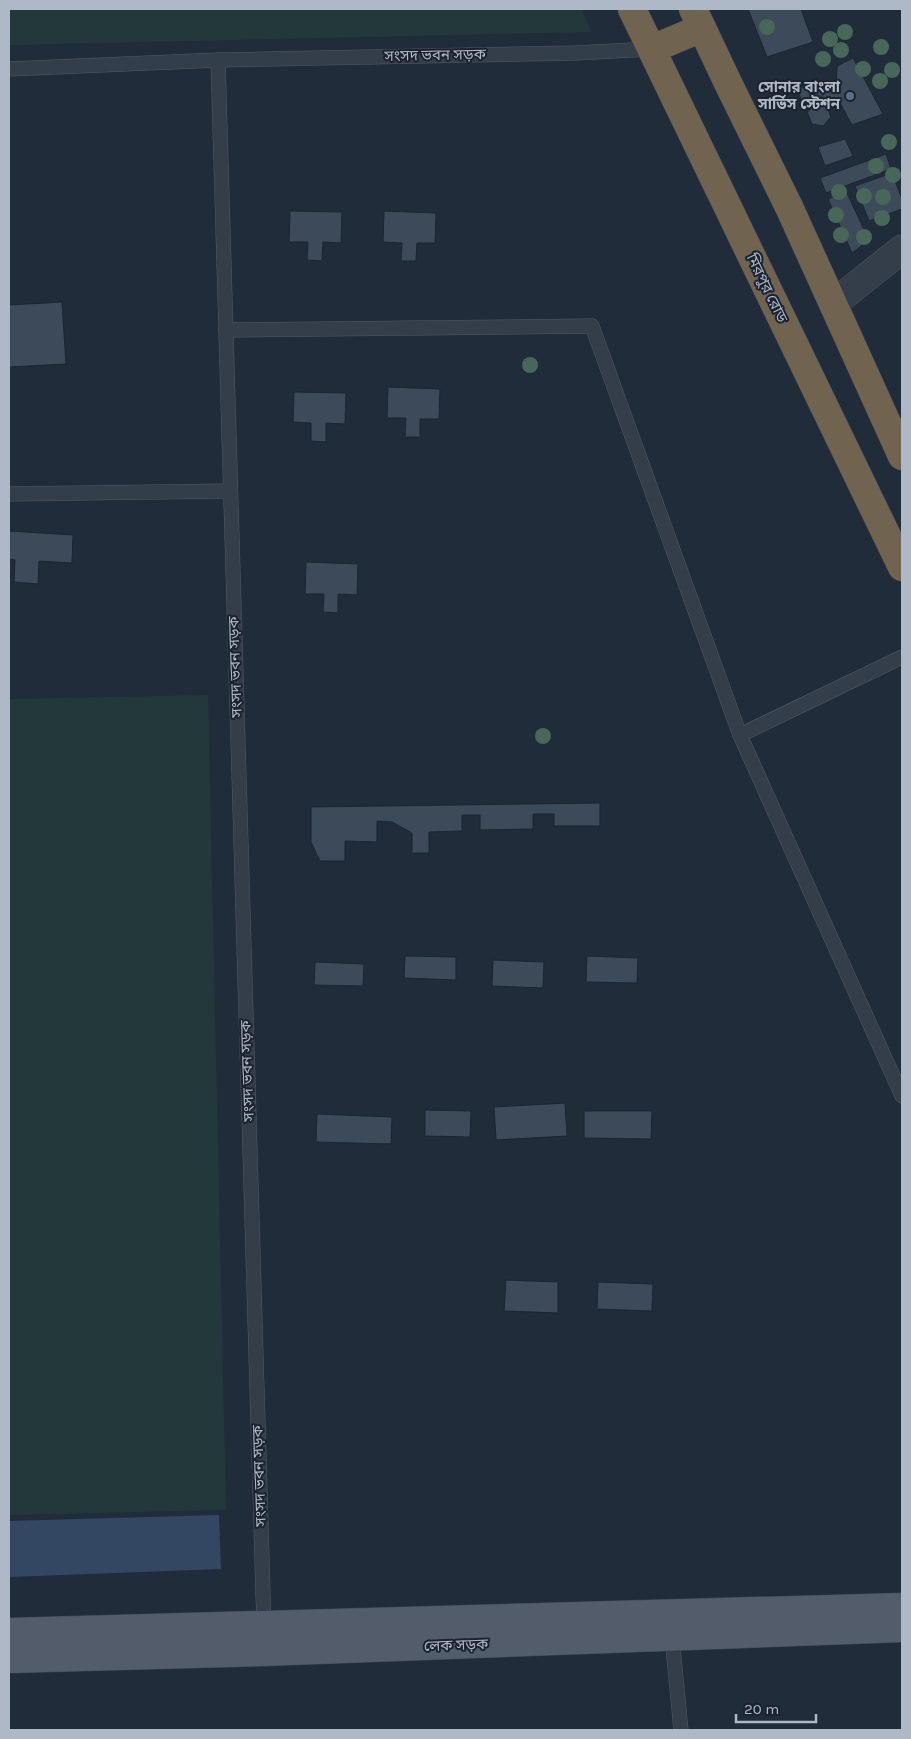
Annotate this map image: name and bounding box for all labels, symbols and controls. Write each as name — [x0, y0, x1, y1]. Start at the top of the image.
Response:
street label: সংসদ ভবন সড়ক — [383, 45, 487, 65]
place label: সোনার বাংলা সার্ভিস স্টেশন — [757, 78, 841, 113]
marker: সোনার বাংলা সার্ভিস স্টেশন — [844, 90, 856, 102]
street label: মিরপুর রোড — [742, 250, 792, 326]
street label: সংসদ ভবন সড়ক — [224, 615, 246, 719]
street label: সংসদ ভবন সড়ক — [236, 1019, 258, 1123]
street label: সংসদ ভবন সড়ক — [248, 1424, 270, 1528]
street label: লেক সড়ক — [424, 1635, 489, 1655]
scale bar — [736, 1692, 816, 1724]
text: 20 m — [744, 1700, 779, 1718]

